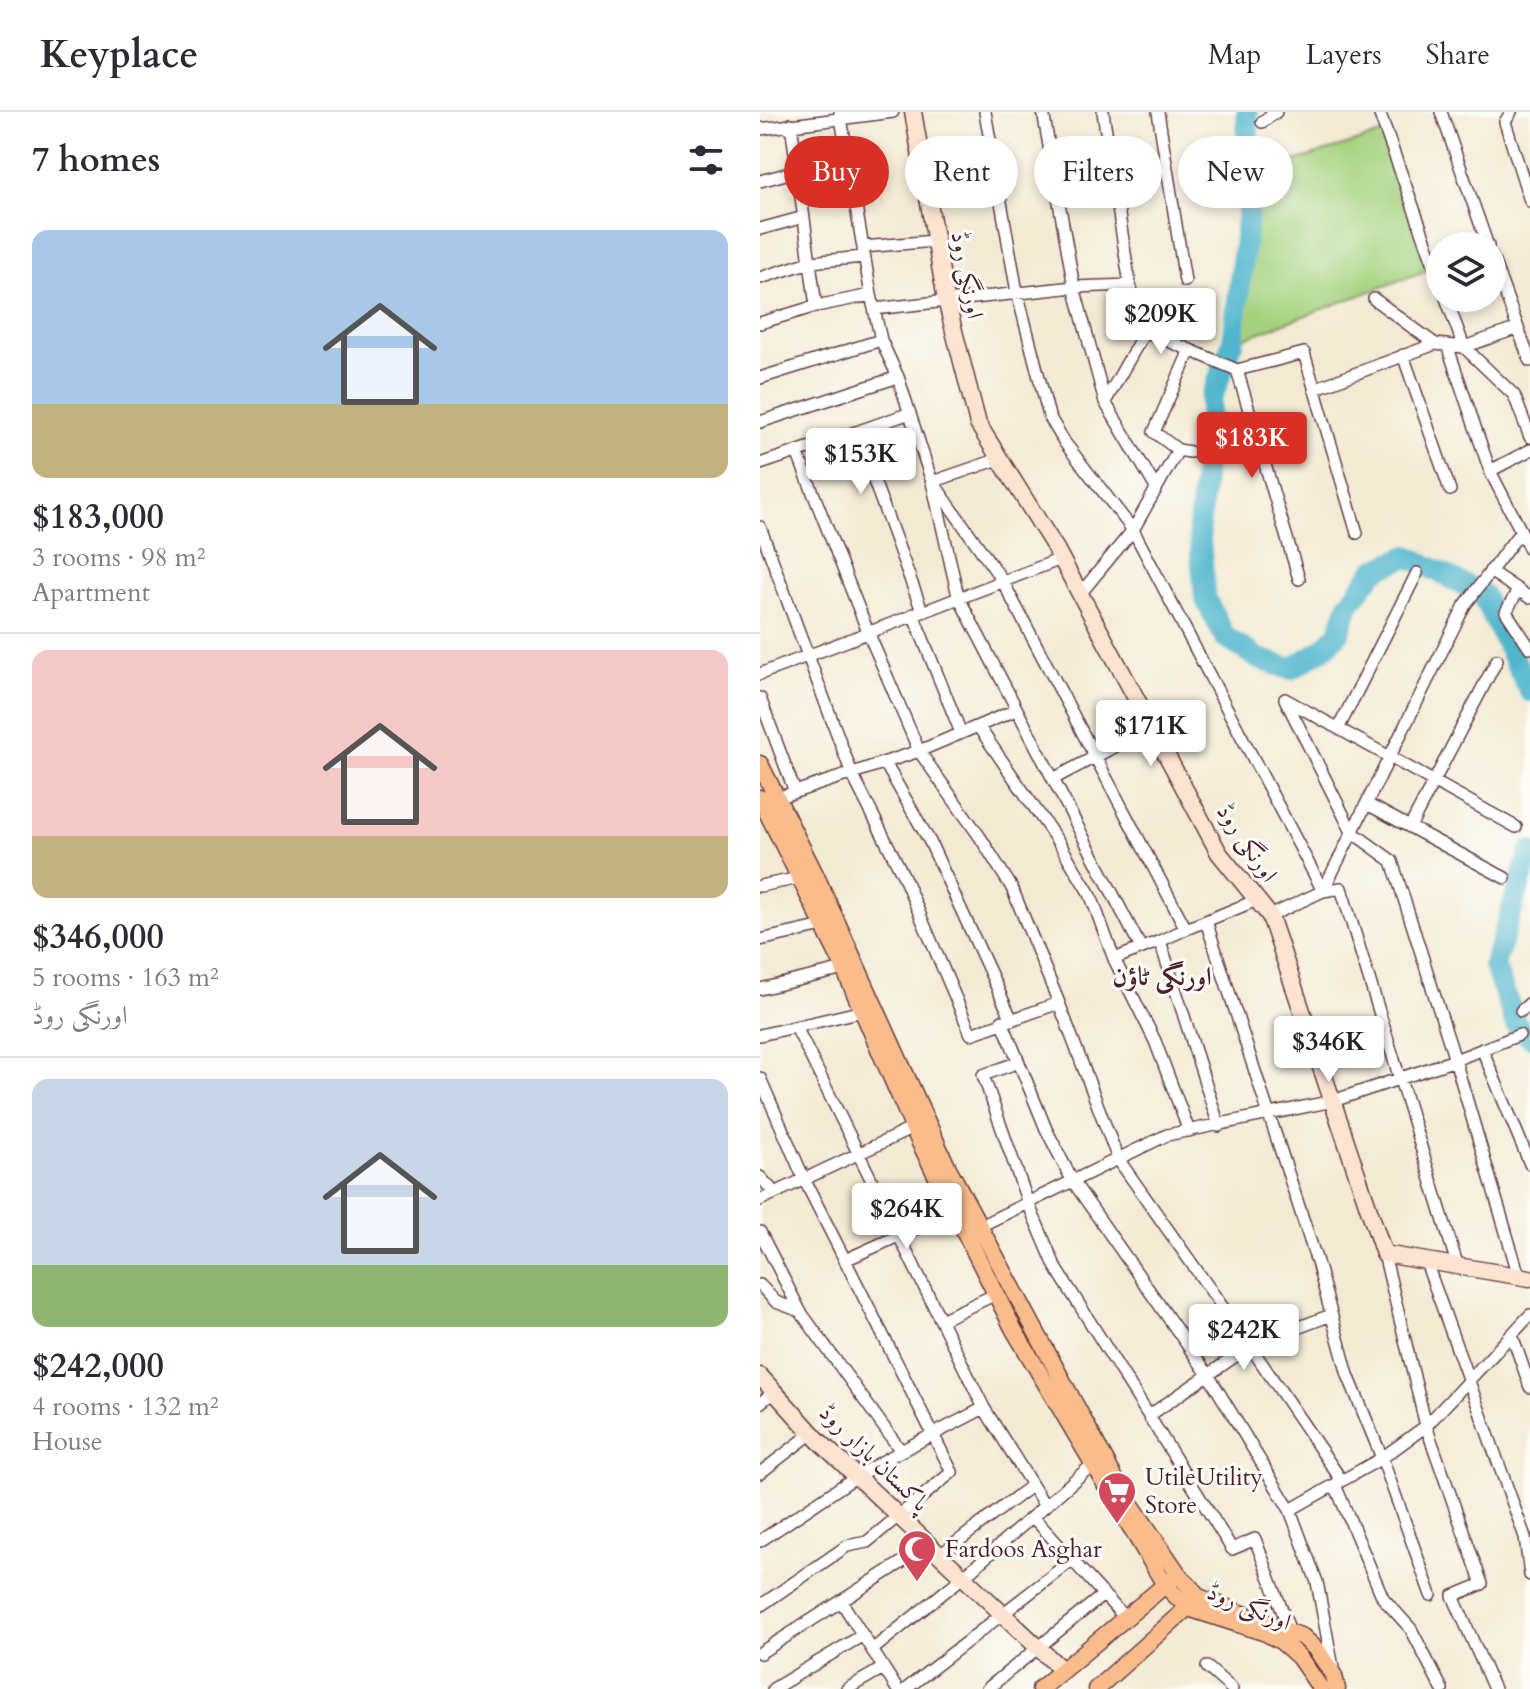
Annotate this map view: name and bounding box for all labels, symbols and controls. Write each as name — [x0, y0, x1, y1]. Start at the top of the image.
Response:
text: Keyplace — [40, 29, 198, 81]
text: Map — [1208, 36, 1261, 74]
text: Layers — [1305, 36, 1382, 74]
text: Share — [1426, 36, 1490, 74]
chip: Buy — [784, 136, 889, 208]
chip: Rent — [905, 136, 1018, 208]
chip: Filters — [1034, 136, 1162, 208]
chip: New — [1178, 136, 1293, 208]
text: 7 homes — [32, 137, 160, 183]
icon: filters — [684, 138, 728, 182]
street label: اورنگی روڈ — [942, 228, 992, 322]
map controls — [1426, 232, 1506, 312]
button: layers — [1426, 232, 1506, 312]
icon: home — [308, 282, 452, 426]
pin: $209K — [1105, 288, 1217, 356]
text: $209K — [1124, 296, 1198, 331]
pin: $183K — [1196, 412, 1308, 480]
text: $183K — [1215, 420, 1289, 455]
pin: $153K — [805, 428, 917, 496]
text: $153K — [824, 436, 898, 471]
text: $183,000 — [32, 494, 164, 540]
text: 3 rooms · 98 m² — [32, 540, 205, 575]
text: Apartment — [32, 575, 150, 610]
pin: $171K — [1095, 700, 1207, 768]
icon: home — [308, 702, 452, 846]
text: $171K — [1114, 708, 1188, 743]
street label: اورنگی روڈ — [1209, 797, 1285, 889]
text: $346,000 — [32, 914, 164, 960]
district label: اورنگی ٹاؤن — [1112, 959, 1212, 994]
text: 5 rooms · 163 m² — [32, 960, 219, 995]
text: اورنگی روڈ — [32, 998, 128, 1033]
pin: $346K — [1273, 1016, 1385, 1084]
text: $346K — [1292, 1024, 1366, 1059]
icon: home — [308, 1131, 452, 1275]
pin: $264K — [851, 1183, 963, 1251]
text: $264K — [870, 1191, 944, 1226]
pin: $242K — [1188, 1304, 1300, 1372]
text: $242K — [1207, 1312, 1281, 1347]
text: $242,000 — [32, 1343, 164, 1389]
text: 4 rooms · 132 m² — [32, 1389, 219, 1424]
street label: پاکستان بازار روڈ — [812, 1397, 938, 1520]
text: House — [32, 1424, 103, 1459]
place label: UtileUtility Store — [1145, 1461, 1263, 1522]
supermarket icon: UtileUtility Store — [1096, 1470, 1138, 1525]
mosque icon: Fardoos Asghar — [896, 1528, 938, 1583]
place label: Fardoos Asghar — [945, 1533, 1102, 1566]
street label: اورنگی روڈ — [1202, 1575, 1296, 1639]

